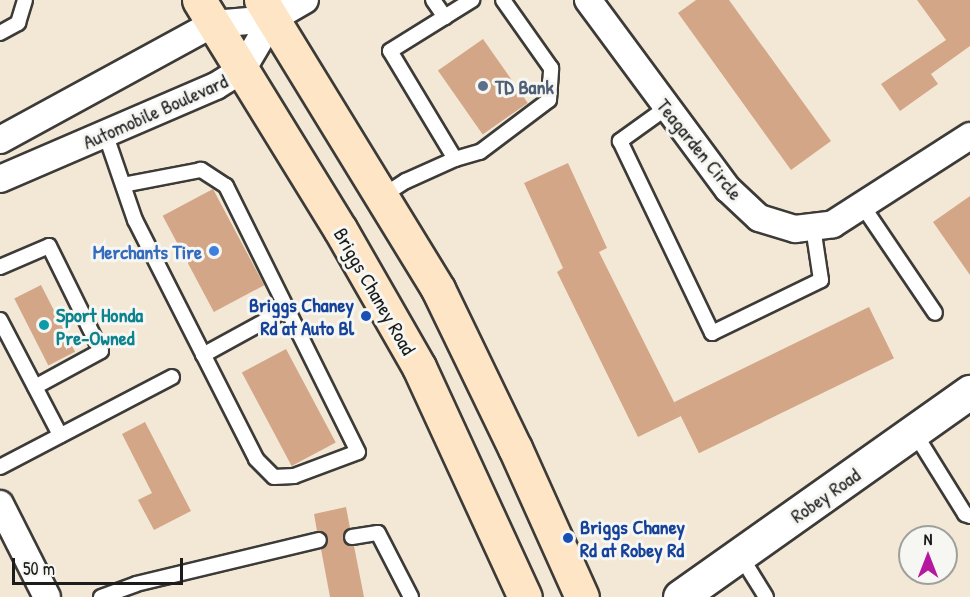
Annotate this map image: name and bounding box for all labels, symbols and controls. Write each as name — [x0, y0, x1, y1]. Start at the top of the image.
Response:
street label: Automobile Boulevard — [79, 68, 231, 154]
place label: TD Bank — [495, 74, 554, 98]
marker: TD Bank — [476, 79, 490, 93]
street label: Teagarden Circle — [652, 94, 748, 204]
street label: Briggs Chaney Road — [329, 223, 421, 359]
place label: Merchants Tire — [93, 239, 202, 263]
marker: Merchants Tire — [207, 244, 221, 258]
place label: Briggs Chaney Rd at Auto Bl — [249, 292, 354, 339]
place label: Sport Honda Pre-Owned — [56, 302, 143, 349]
marker: Briggs Chaney Rd at Auto Bl — [359, 309, 373, 323]
marker: Sport Honda Pre-Owned — [37, 318, 51, 332]
street label: Robey Road — [786, 462, 864, 528]
place label: Briggs Chaney Rd at Robey Rd — [580, 514, 685, 561]
north arrow — [898, 525, 958, 585]
text: N — [924, 528, 932, 550]
marker: Briggs Chaney Rd at Robey Rd — [561, 531, 575, 545]
scale bar — [15, 546, 186, 584]
text: 50 m — [23, 556, 55, 581]

